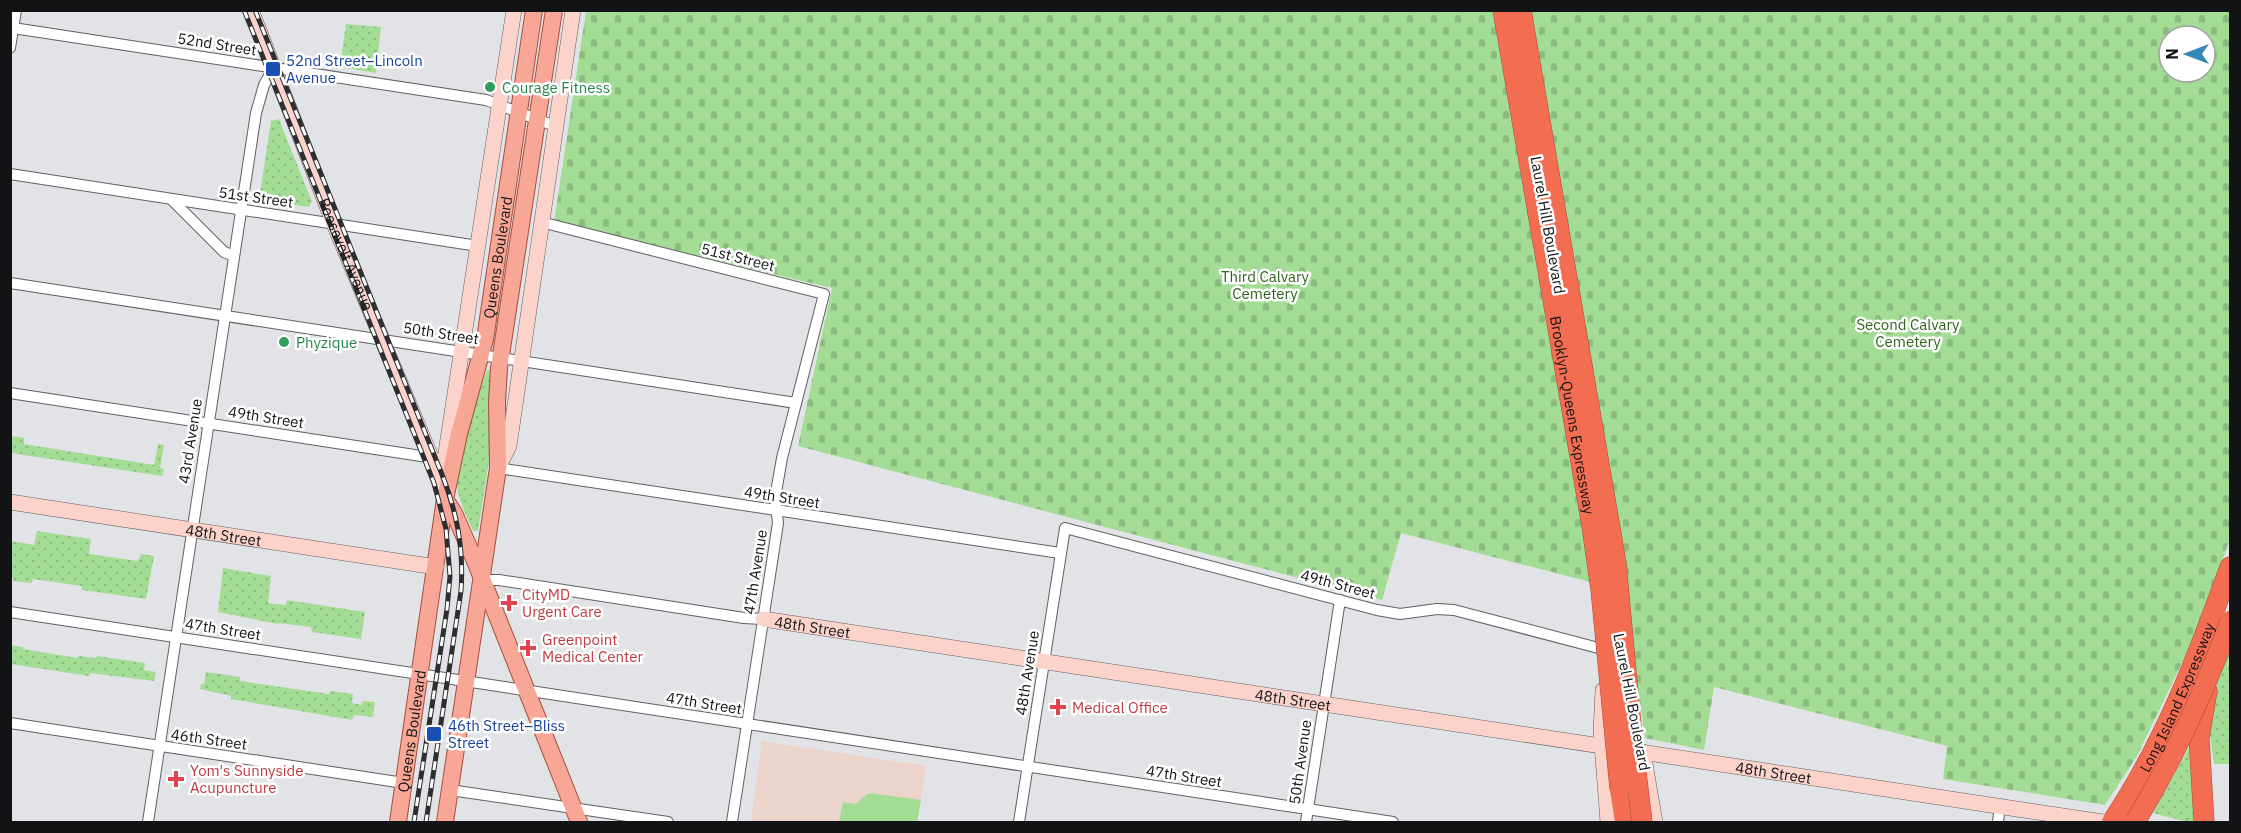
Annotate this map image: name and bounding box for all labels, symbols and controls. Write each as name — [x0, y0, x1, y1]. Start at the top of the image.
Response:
north arrow — [2157, 24, 2217, 84]
street label: 52nd Street — [176, 28, 258, 60]
text: N — [2162, 48, 2182, 60]
place label: 52nd Street–Lincoln Avenue — [286, 51, 423, 87]
marker: 52nd Street–Lincoln Avenue — [264, 60, 282, 78]
place label: Courage Fitness — [502, 78, 610, 97]
marker: Courage Fitness — [483, 80, 497, 94]
street label: Laurel Hill Boulevard — [1527, 155, 1569, 295]
street label: 51st Street — [217, 182, 295, 212]
street label: Roosevelt Avenue — [315, 195, 378, 313]
street label: Queens Boulevard — [479, 195, 516, 320]
street label: 51st Street — [699, 239, 777, 275]
park label: Third Calvary Cemetery — [1221, 267, 1310, 303]
street label: Brooklyn-Queens Expressway — [1546, 314, 1599, 516]
park label: Second Calvary Cemetery — [1856, 315, 1960, 351]
street label: 50th Street — [402, 318, 480, 348]
place label: Phyzique — [296, 333, 357, 352]
marker: Phyzique — [277, 335, 291, 349]
street label: 43rd Avenue — [174, 397, 206, 485]
street label: 49th Street — [227, 402, 305, 432]
street label: 49th Street — [743, 482, 821, 512]
street label: 48th Street — [184, 519, 263, 550]
street label: 47th Avenue — [739, 528, 771, 616]
street label: 49th Street — [1299, 565, 1377, 603]
place label: CityMD Urgent Care — [522, 585, 602, 621]
marker: CityMD Urgent Care — [500, 594, 518, 612]
street label: 48th Street — [773, 611, 852, 642]
street label: 47th Street — [184, 614, 262, 644]
street label: Long Island Expressway — [2135, 619, 2218, 775]
street label: 48th Avenue — [1011, 629, 1043, 717]
place label: Greenpoint Medical Center — [542, 630, 644, 666]
street label: Laurel Hill Boulevard — [1609, 632, 1655, 772]
marker: Greenpoint Medical Center — [519, 639, 537, 657]
street label: Queens Boulevard — [393, 669, 430, 793]
street label: 48th Street — [1254, 684, 1332, 714]
street label: 47th Street — [665, 688, 743, 718]
marker: Medical Office — [1049, 698, 1067, 716]
place label: Medical Office — [1072, 698, 1168, 717]
place label: 46th Street–Bliss Street — [448, 716, 565, 752]
street label: 50th Avenue — [1285, 718, 1315, 806]
street label: 46th Street — [170, 724, 248, 754]
marker: 46th Street–Bliss Street — [425, 725, 443, 743]
street label: 48th Street — [1734, 757, 1813, 787]
place label: Yom's Sunnyside Acupuncture — [190, 761, 303, 797]
street label: 47th Street — [1145, 761, 1223, 791]
marker: Yom's Sunnyside Acupuncture — [167, 770, 185, 788]

